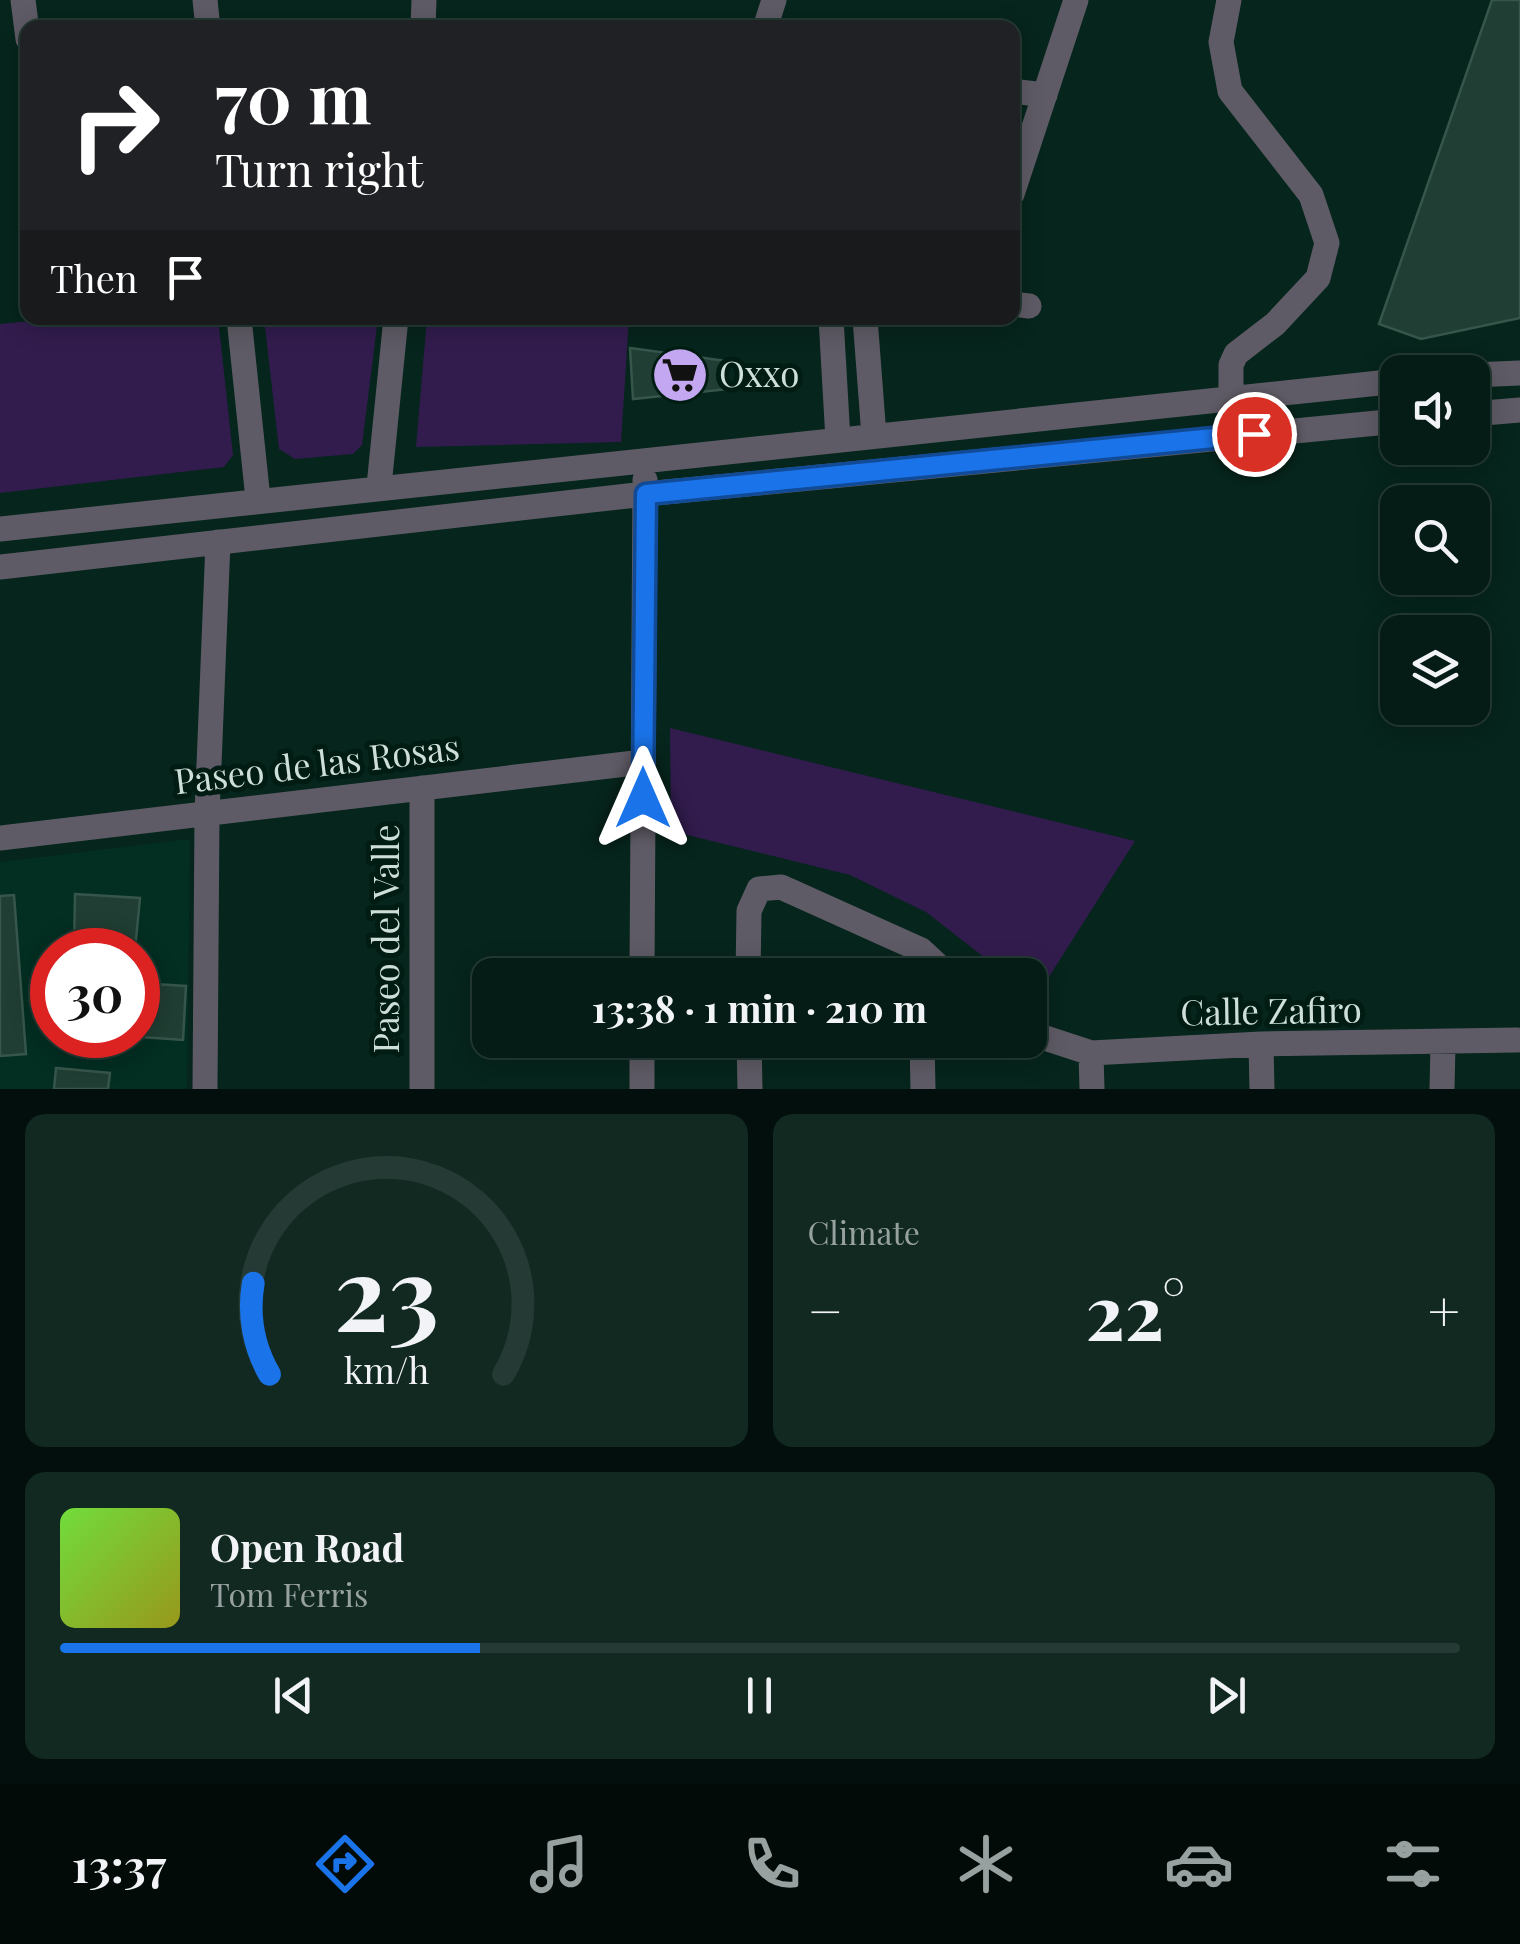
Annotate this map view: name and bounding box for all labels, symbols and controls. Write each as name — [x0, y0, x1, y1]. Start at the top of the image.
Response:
text: 70 m — [215, 48, 372, 142]
icon: right — [50, 60, 180, 190]
text: Turn right — [215, 138, 423, 198]
icon: arrive — [158, 250, 213, 305]
text: Then — [50, 252, 138, 303]
supermarket icon: Oxxo — [650, 345, 710, 405]
place label: Oxxo — [719, 349, 799, 396]
map controls — [1380, 355, 1490, 725]
button: sound — [1380, 355, 1490, 465]
pin — [1212, 392, 1297, 477]
icon: arrive — [1227, 407, 1282, 462]
button: search — [1380, 485, 1490, 595]
button: layers — [1380, 615, 1490, 725]
street label: Paseo de las Rosas — [171, 722, 462, 803]
position arrow — [591, 746, 695, 850]
street label: Paseo del Valle — [361, 824, 408, 1054]
speed limit sign: 30 — [30, 928, 160, 1058]
text: 13:38 · 1 min · 210 m — [592, 982, 927, 1033]
street label: Calle Zafiro — [1180, 984, 1362, 1035]
text: Climate — [808, 1210, 920, 1253]
text: 23 — [334, 1219, 439, 1358]
text: 22° — [1085, 1259, 1185, 1359]
text: − — [808, 1272, 843, 1346]
text: + — [1428, 1272, 1460, 1346]
text: km/h — [343, 1345, 429, 1393]
text: Open Road — [210, 1521, 404, 1572]
text: Tom Ferris — [210, 1572, 368, 1615]
icon: previous — [266, 1668, 321, 1723]
icon: pause — [732, 1668, 787, 1723]
icon: next — [1199, 1668, 1254, 1723]
icon: directions — [310, 1829, 380, 1899]
icon: music — [524, 1829, 594, 1899]
icon: phone — [737, 1829, 807, 1899]
icon: climate — [951, 1829, 1021, 1899]
icon: car — [1164, 1829, 1234, 1899]
icon: filters — [1378, 1829, 1448, 1899]
text: 13:37 — [72, 1834, 166, 1894]

